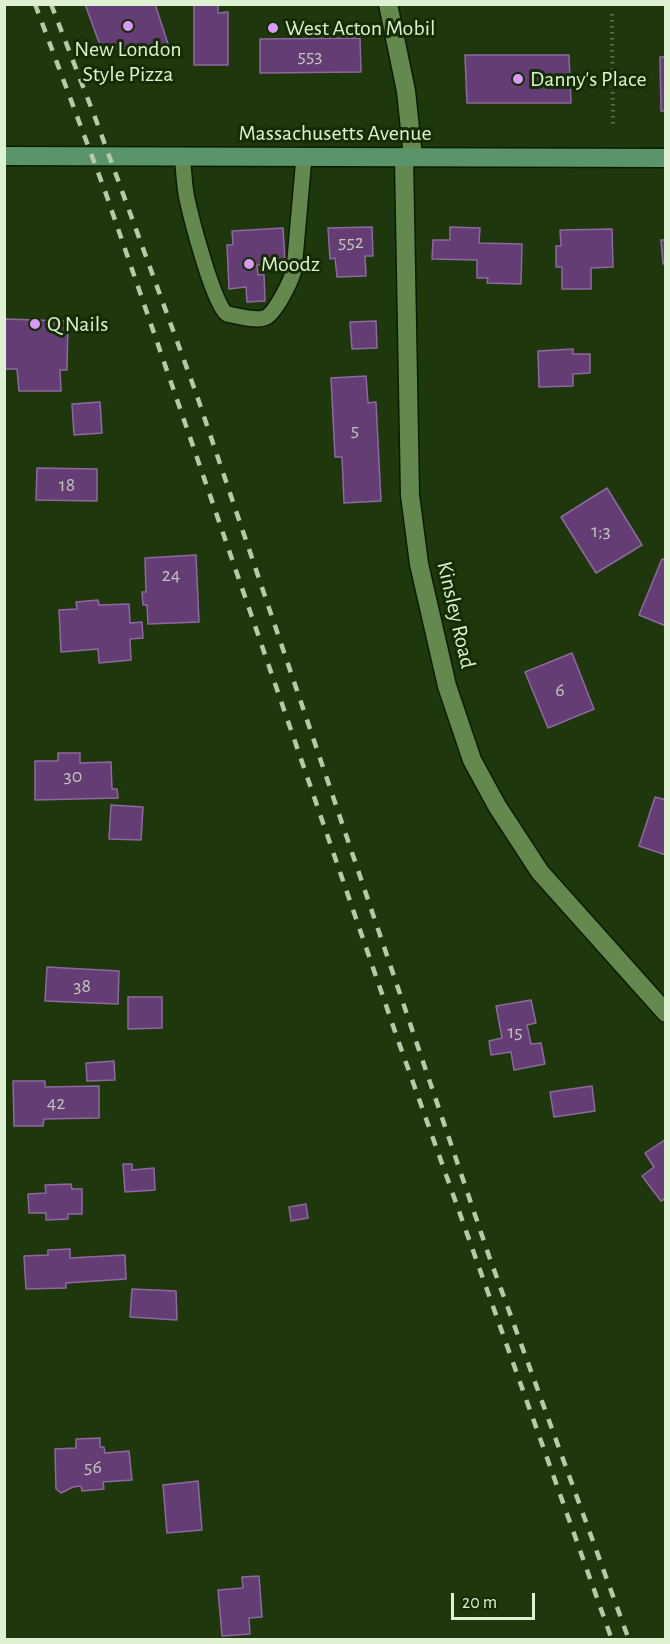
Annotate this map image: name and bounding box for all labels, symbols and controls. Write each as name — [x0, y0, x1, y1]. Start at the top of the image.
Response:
place label: West Acton Mobil — [285, 15, 435, 41]
marker: New London Style Pizza — [121, 19, 135, 33]
marker: West Acton Mobil — [266, 21, 280, 35]
place label: New London Style Pizza — [74, 36, 182, 88]
house number: 553 — [298, 44, 322, 68]
place label: Danny's Place — [530, 66, 647, 92]
marker: Danny's Place — [511, 72, 525, 86]
street label: Massachusetts Avenue — [238, 120, 432, 146]
house number: 552 — [338, 230, 364, 254]
place label: Moodz — [261, 251, 320, 277]
marker: Moodz — [242, 257, 256, 271]
place label: Q Nails — [47, 311, 108, 337]
marker: Q Nails — [28, 317, 42, 331]
house number: 5 — [351, 418, 359, 442]
house number: 18 — [59, 473, 75, 497]
house number: 1;3 — [591, 519, 611, 543]
street label: Kinsley Road — [431, 559, 481, 671]
house number: 24 — [162, 563, 180, 587]
house number: 6 — [555, 678, 565, 702]
house number: 30 — [64, 764, 82, 788]
house number: 38 — [73, 974, 91, 998]
house number: 15 — [507, 1020, 523, 1044]
house number: 42 — [47, 1091, 65, 1115]
house number: 56 — [84, 1455, 102, 1479]
scale bar — [454, 1581, 538, 1619]
text: 20 m — [462, 1594, 497, 1612]

